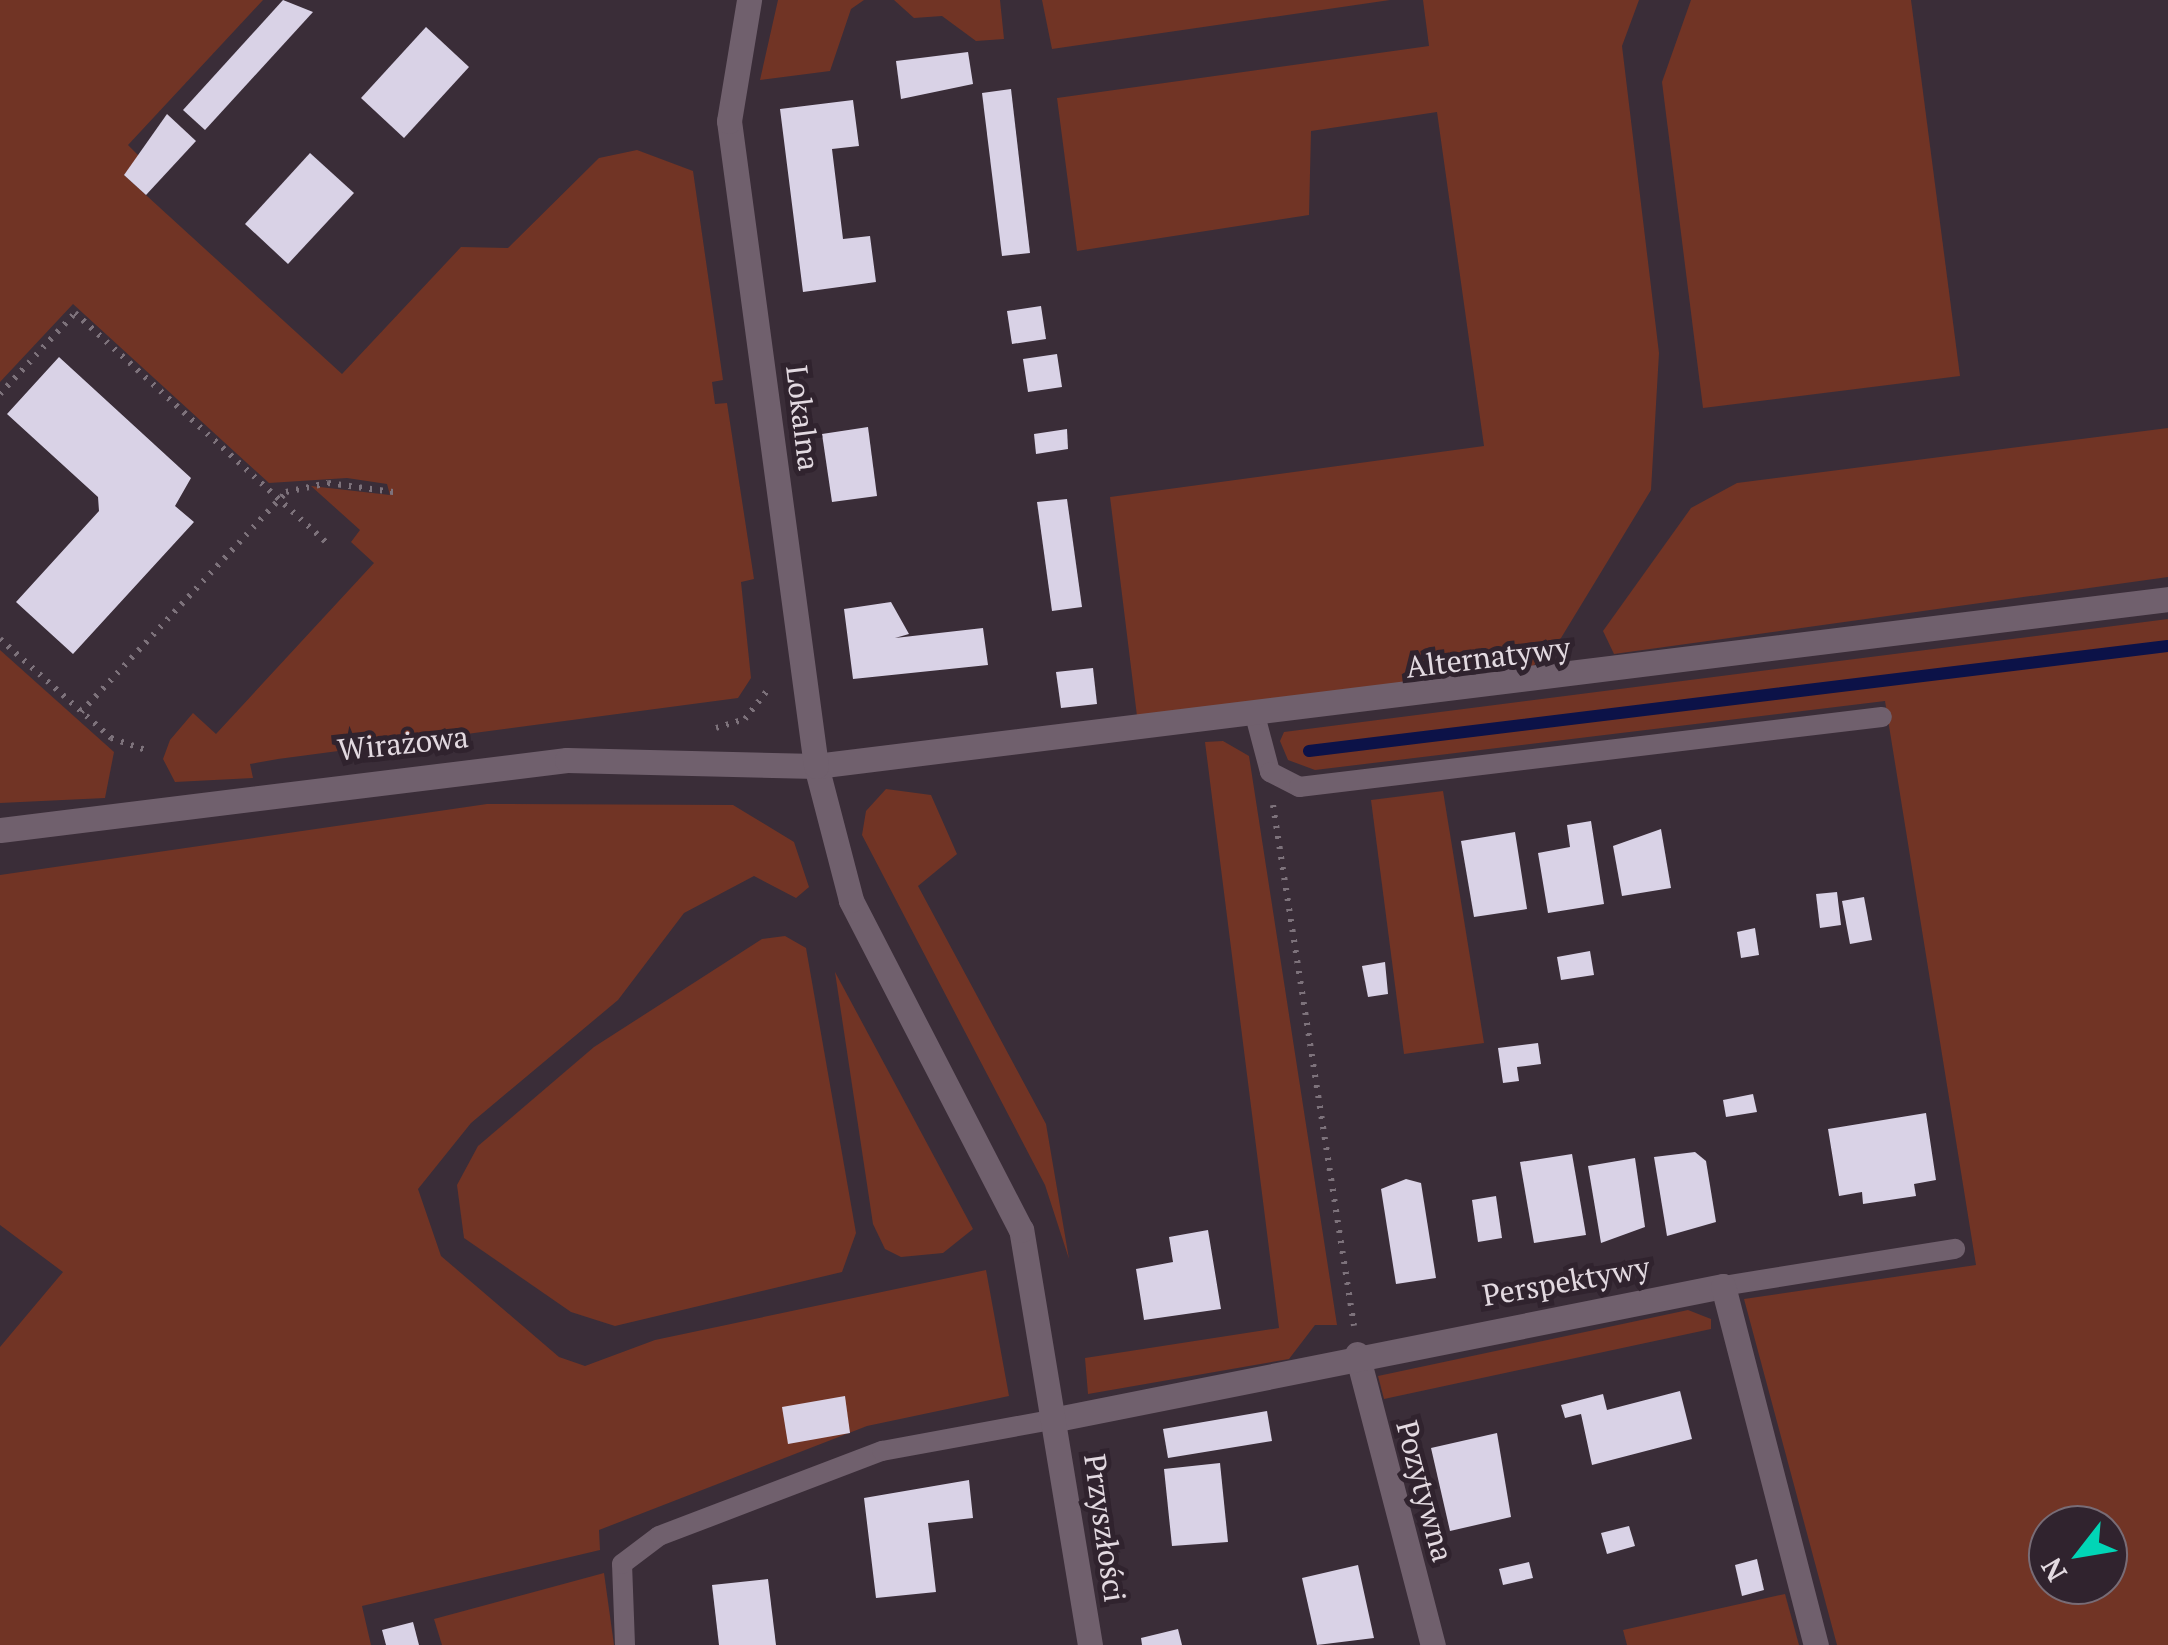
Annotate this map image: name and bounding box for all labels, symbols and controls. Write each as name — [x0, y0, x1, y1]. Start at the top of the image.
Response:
street label: Lokalna — [779, 363, 827, 473]
street label: Alternatywy — [1404, 629, 1572, 685]
street label: Wirażowa — [336, 718, 470, 768]
street label: Perspektywy — [1480, 1249, 1652, 1313]
street label: Pozytywna — [1389, 1416, 1461, 1566]
street label: Przyszłości — [1077, 1452, 1133, 1604]
north arrow — [2028, 1505, 2128, 1605]
text: N — [2032, 1551, 2075, 1588]

